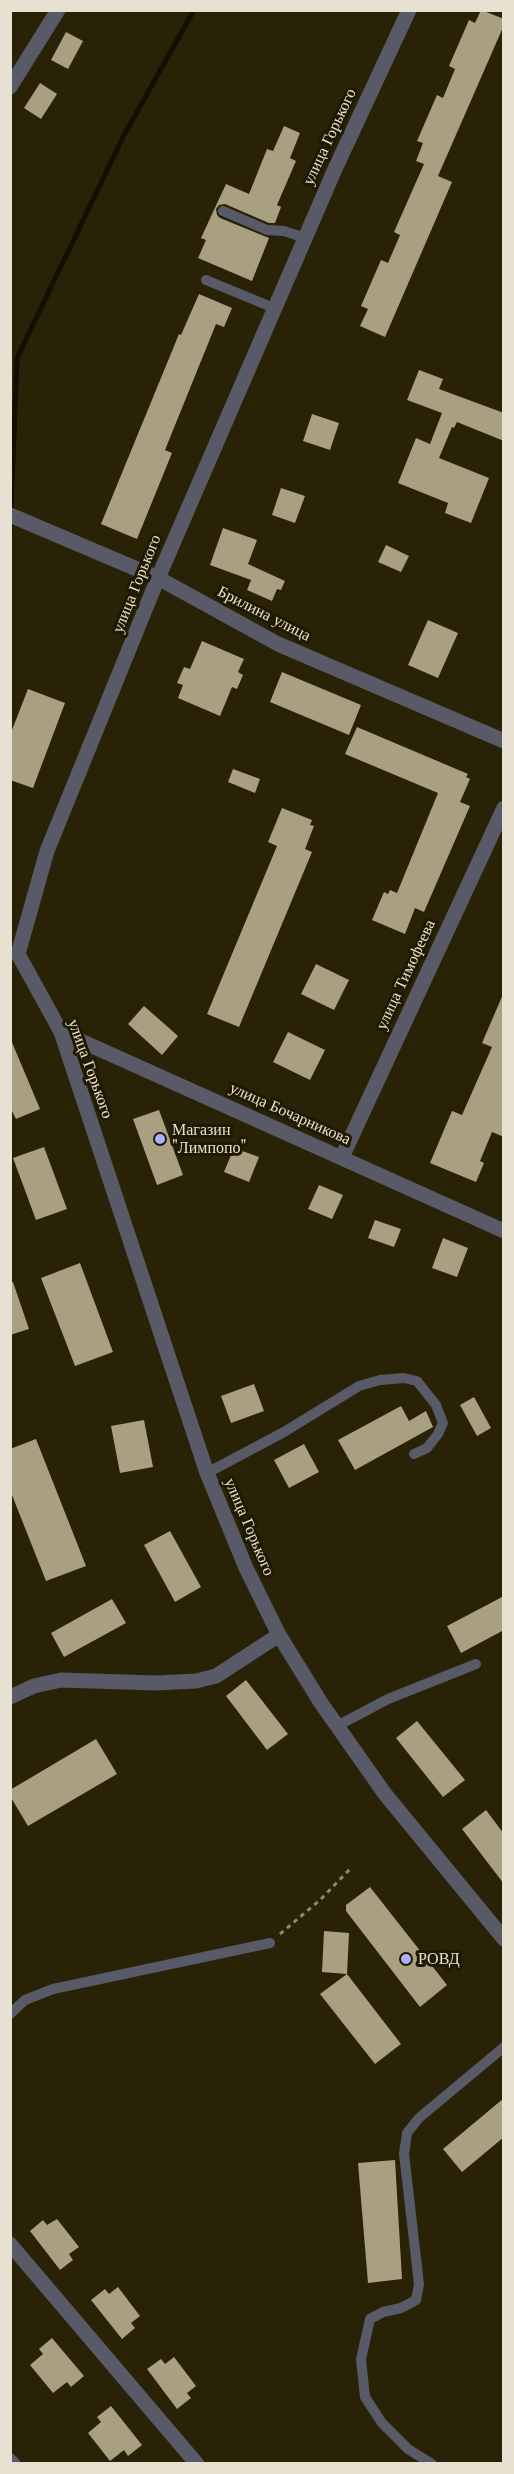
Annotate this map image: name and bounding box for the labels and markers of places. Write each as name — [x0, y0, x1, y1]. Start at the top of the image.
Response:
place label: Магазин "Лимпопо" — [172, 1120, 246, 1158]
marker: Магазин "Лимпопо" — [153, 1132, 167, 1146]
place label: РОВД — [418, 1949, 460, 1969]
marker: РОВД — [399, 1952, 413, 1966]

